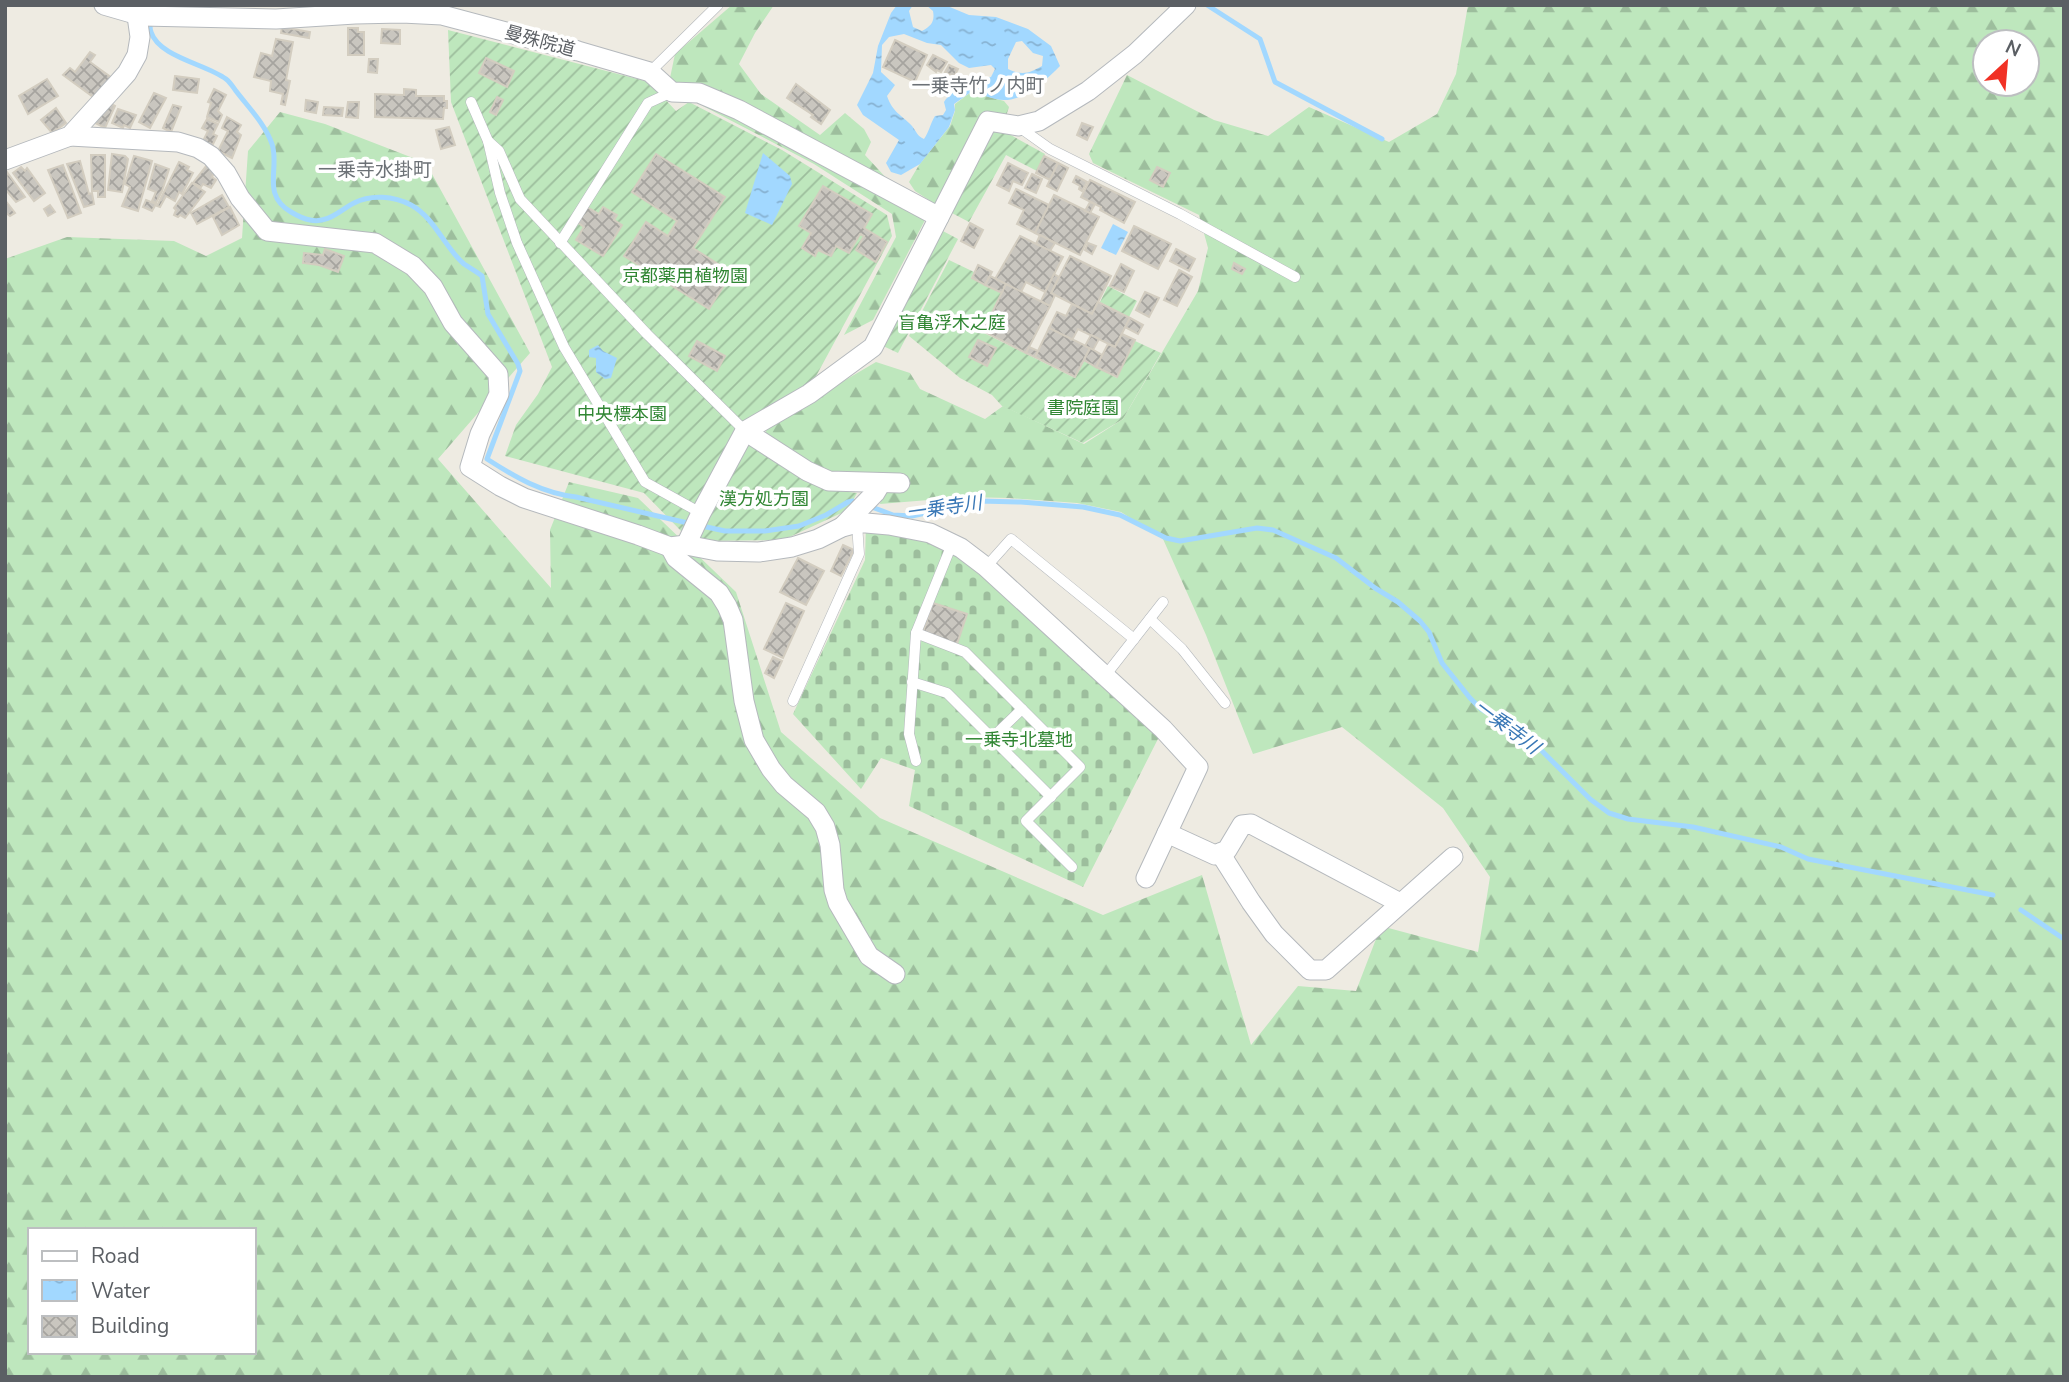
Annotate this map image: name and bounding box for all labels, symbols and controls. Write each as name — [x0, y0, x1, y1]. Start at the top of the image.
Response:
street label: 曼殊院道 — [502, 20, 578, 62]
north arrow — [1971, 28, 2041, 98]
text: N — [2001, 34, 2025, 63]
district label: 一乗寺竹ノ内町 — [911, 73, 1045, 99]
district label: 一乗寺水掛町 — [318, 157, 432, 183]
park label: 京都薬用植物園 — [622, 264, 748, 288]
park label: 盲亀浮木之庭 — [898, 311, 1006, 335]
park label: 書院庭園 — [1047, 396, 1119, 420]
park label: 中央標本園 — [577, 402, 667, 426]
park label: 漢方処方園 — [719, 487, 809, 511]
water label: 一乗寺川 — [905, 490, 985, 526]
water label: 一乗寺川 — [1469, 694, 1547, 761]
park label: 一乗寺北墓地 — [965, 728, 1073, 752]
legend — [28, 1228, 256, 1354]
text: Road — [91, 1242, 140, 1270]
text: Water — [91, 1277, 150, 1305]
text: Building — [91, 1312, 169, 1340]

